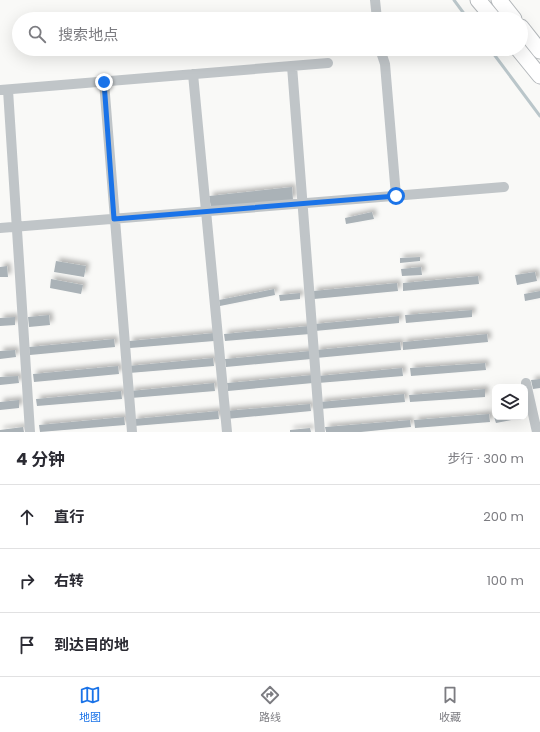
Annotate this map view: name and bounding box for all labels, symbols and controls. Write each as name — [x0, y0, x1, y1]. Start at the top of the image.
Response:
search box — [12, 12, 528, 56]
icon: search — [26, 23, 48, 45]
text: 搜索地点 — [58, 24, 118, 45]
route end — [95, 73, 113, 91]
route start — [387, 187, 405, 205]
map controls — [492, 384, 528, 420]
button: layers — [492, 384, 528, 420]
text: 4 分钟 — [16, 447, 65, 471]
text: 步行 · 300 m — [447, 449, 524, 468]
icon: ahead — [16, 506, 38, 528]
text: 直行 — [54, 506, 84, 527]
text: 200 m — [483, 507, 524, 526]
icon: right — [16, 570, 38, 592]
text: 右转 — [54, 570, 84, 591]
text: 100 m — [487, 571, 524, 590]
icon: arrive — [16, 634, 38, 656]
text: 到达目的地 — [54, 634, 129, 655]
tab: 地图 — [79, 684, 101, 726]
tab: 路线 — [259, 684, 281, 726]
tab: 收藏 — [439, 684, 461, 726]

